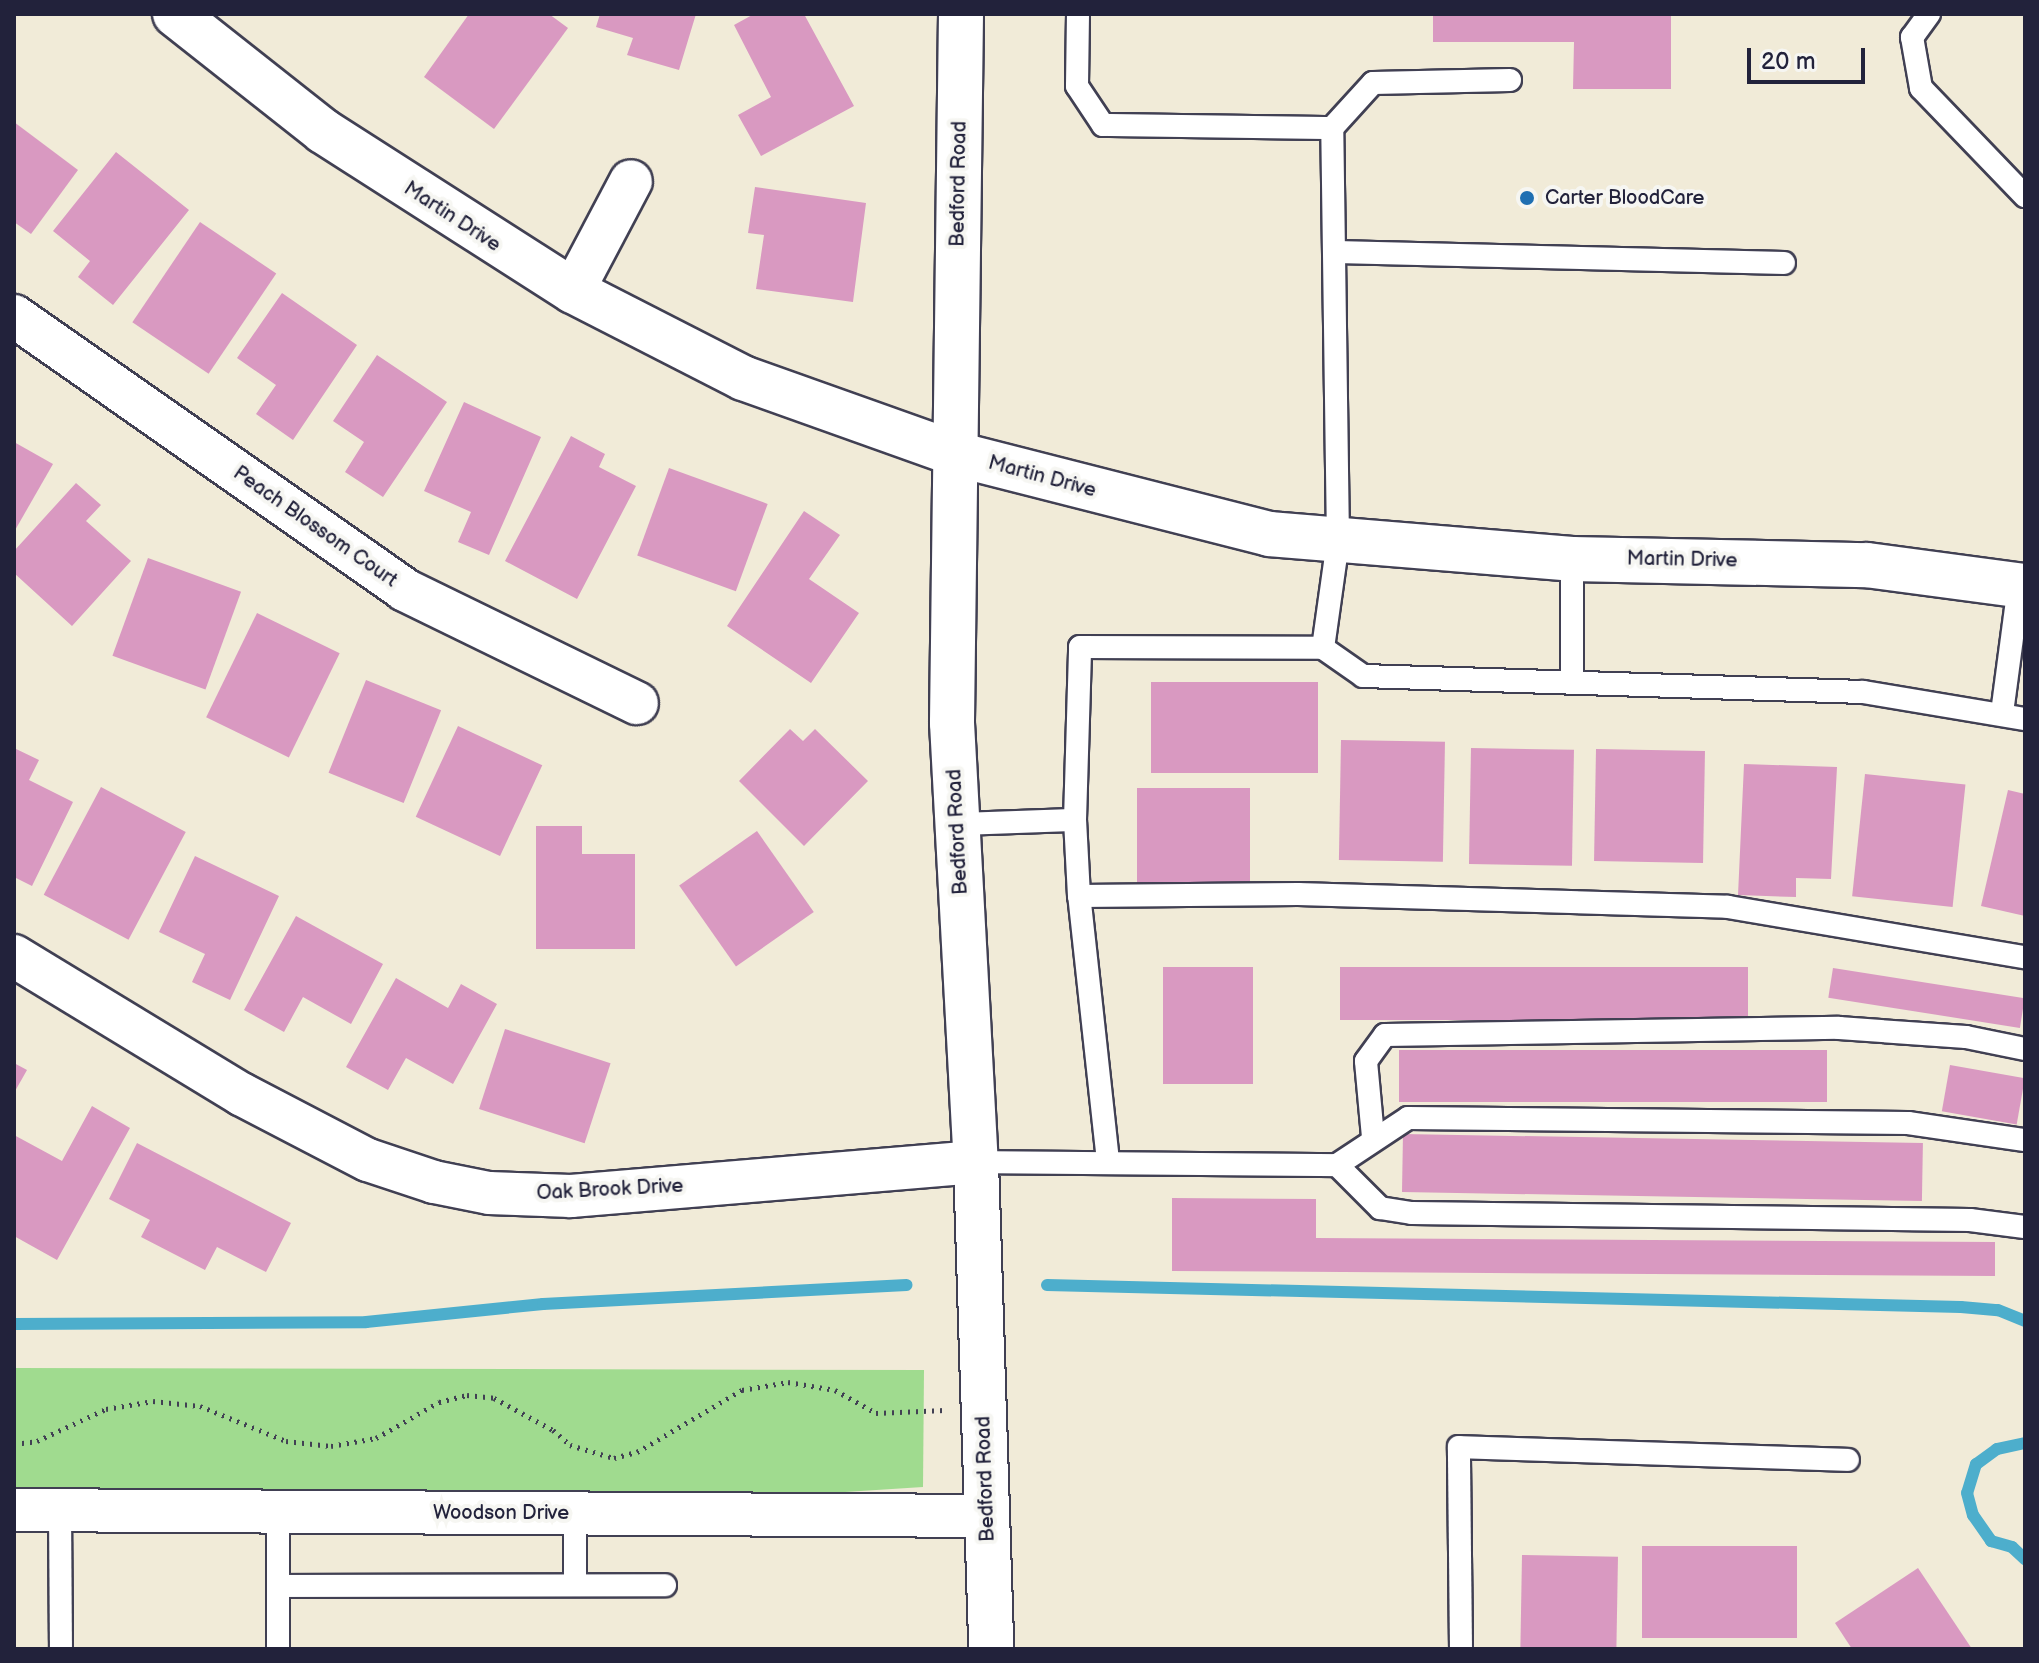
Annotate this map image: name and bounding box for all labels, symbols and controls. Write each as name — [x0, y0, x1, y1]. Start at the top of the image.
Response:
scale bar — [1751, 32, 1869, 82]
text: 20 m — [1761, 47, 1816, 76]
street label: Bedford Road — [946, 121, 972, 247]
street label: Martin Drive — [399, 177, 505, 257]
place label: Carter BloodCare — [1545, 186, 1704, 210]
marker: Carter BloodCare — [1516, 187, 1538, 209]
street label: Martin Drive — [986, 451, 1098, 503]
street label: Peach Blossom Court — [228, 461, 402, 593]
street label: Martin Drive — [1627, 547, 1737, 573]
street label: Bedford Road — [943, 769, 973, 895]
street label: Oak Brook Drive — [536, 1174, 684, 1206]
street label: Bedford Road — [972, 1416, 1000, 1542]
street label: Woodson Drive — [433, 1501, 569, 1525]

